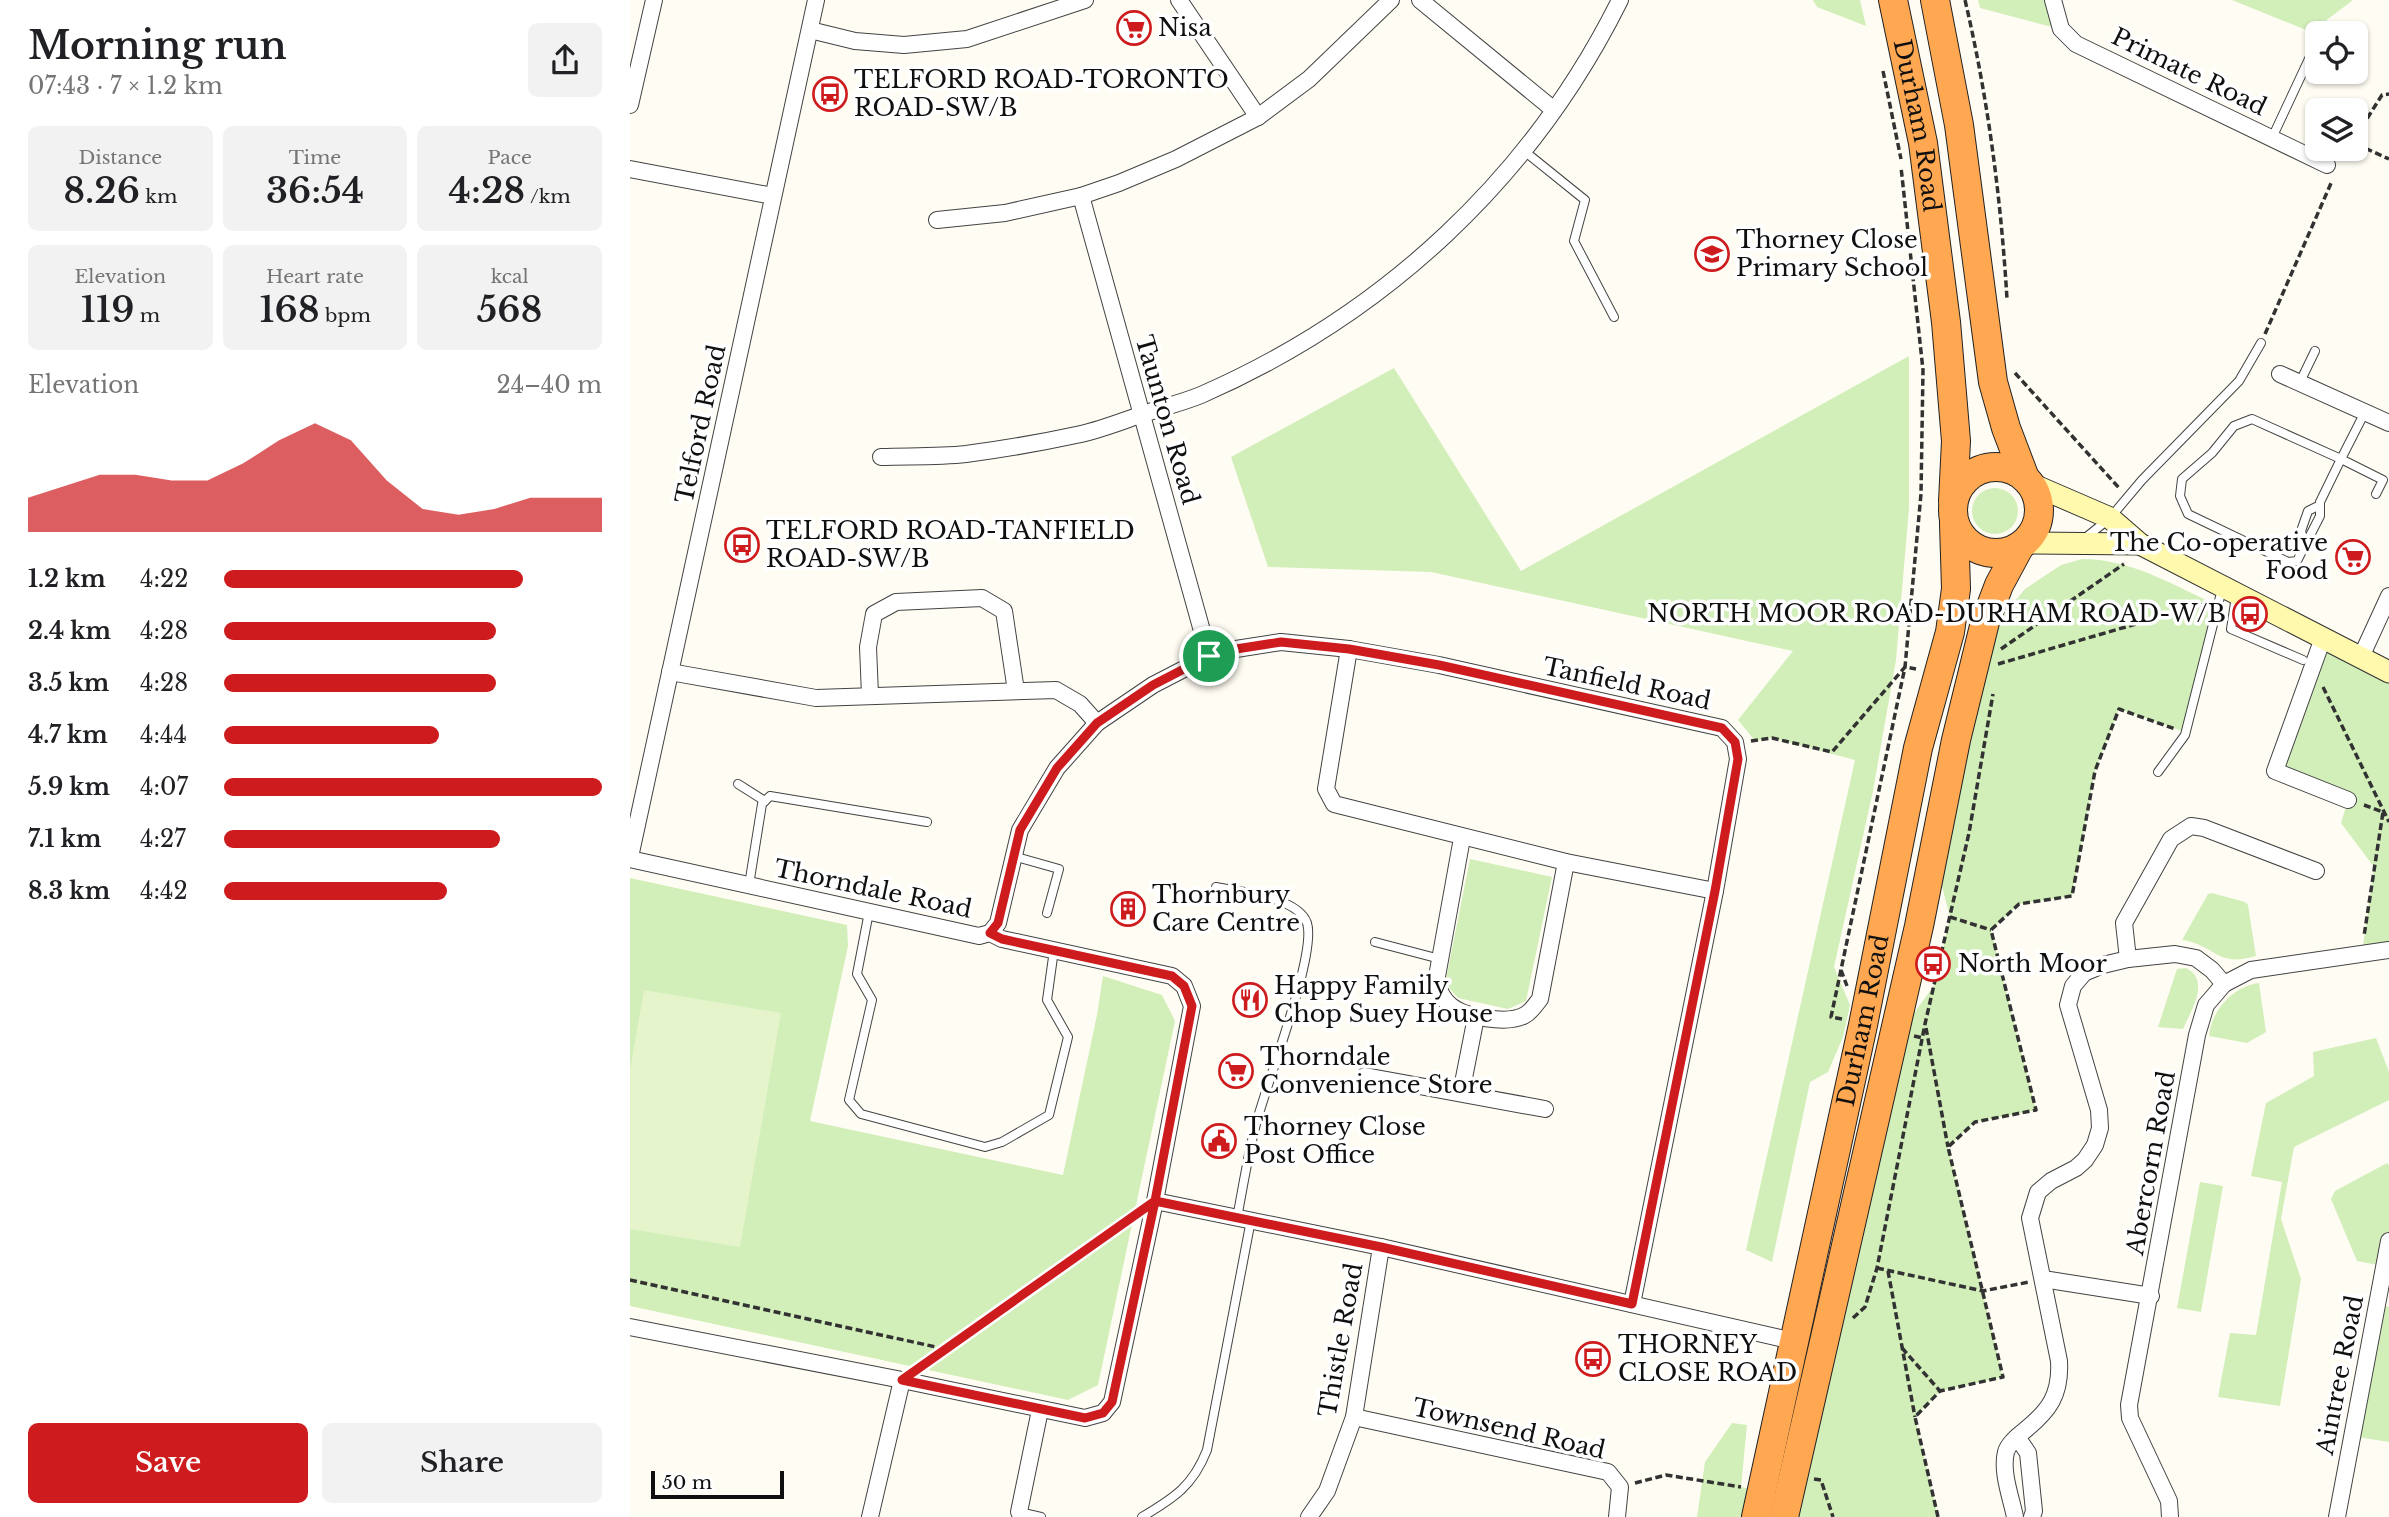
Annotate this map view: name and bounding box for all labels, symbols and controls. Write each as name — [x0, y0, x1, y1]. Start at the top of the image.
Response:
supermarket icon: Nisa — [1115, 9, 1153, 47]
place label: Nisa — [1158, 13, 1212, 42]
map controls — [2305, 21, 2368, 161]
button: locate — [2305, 21, 2368, 84]
text: Morning run — [28, 22, 287, 69]
street label: Primate Road — [2107, 22, 2271, 122]
button: share — [528, 23, 602, 97]
street label: Durham Road — [1888, 36, 1947, 214]
place label: TELFORD ROAD-TORONTO ROAD-SW/B — [854, 65, 1229, 122]
text: 07:43 · 7 × 1.2 km — [28, 72, 223, 100]
bus stop icon: TELFORD ROAD-TORONTO ROAD-SW/B — [811, 75, 849, 113]
button: layers — [2305, 98, 2368, 161]
text: Distance — [78, 146, 162, 169]
text: Time — [289, 146, 341, 169]
text: Pace — [487, 146, 532, 169]
text: 8.26 — [63, 169, 140, 212]
text: 36:54 — [266, 169, 364, 212]
text: 4:28 — [449, 169, 525, 212]
text: km — [140, 185, 177, 208]
text: /km — [525, 185, 571, 208]
place label: Thorney Close Primary School — [1736, 225, 1928, 282]
school or university icon: Thorney Close Primary School — [1693, 235, 1731, 273]
text: Elevation — [74, 265, 166, 288]
text: Heart rate — [266, 265, 364, 288]
text: kcal — [491, 265, 529, 288]
text: 119 — [80, 288, 134, 331]
text: 168 — [259, 288, 320, 331]
text: 568 — [477, 288, 543, 331]
text: m — [134, 304, 160, 327]
text: bpm — [320, 304, 371, 327]
street label: Taunton Road — [1129, 332, 1206, 508]
street label: Telford Road — [670, 342, 732, 506]
text: Elevation — [28, 371, 139, 399]
text: 24–40 m — [497, 371, 602, 399]
place label: TELFORD ROAD-TANFIELD ROAD-SW/B — [766, 516, 1135, 573]
bus stop icon: TELFORD ROAD-TANFIELD ROAD-SW/B — [723, 526, 761, 564]
place label: The Co-operative Food — [2110, 528, 2328, 585]
supermarket icon: The Co-operative Food — [2334, 538, 2372, 576]
text: 1.2 km — [28, 565, 106, 593]
text: 4:22 — [140, 565, 188, 593]
bus stop icon: NORTH MOOR ROAD-DURHAM ROAD-W/B — [2231, 595, 2269, 633]
place label: NORTH MOOR ROAD-DURHAM ROAD-W/B — [1647, 599, 2226, 628]
text: 2.4 km — [28, 617, 111, 645]
text: 4:28 — [140, 617, 188, 645]
pin — [1179, 626, 1239, 686]
icon: arrive — [1190, 637, 1228, 675]
street label: Tanfield Road — [1541, 652, 1714, 715]
text: 3.5 km — [28, 669, 109, 697]
text: 4:28 — [140, 669, 188, 697]
text: 4.7 km — [28, 721, 108, 749]
text: 4:44 — [140, 721, 187, 749]
text: 5.9 km — [28, 773, 110, 801]
text: 4:07 — [140, 773, 188, 801]
text: 7.1 km — [28, 825, 101, 853]
text: 4:27 — [140, 825, 186, 853]
street label: Thorndale Road — [772, 853, 975, 924]
text: 8.3 km — [28, 877, 110, 905]
text: 4:42 — [140, 877, 188, 905]
place label: Thornbury Care Centre — [1152, 880, 1300, 937]
building icon: Thornbury Care Centre — [1109, 890, 1147, 928]
street label: Durham Road — [1831, 932, 1895, 1109]
bus stop icon: North Moor — [1914, 945, 1952, 983]
place label: North Moor — [1958, 949, 2107, 978]
place label: Happy Family Chop Suey House — [1274, 971, 1493, 1028]
restaurant icon: Happy Family Chop Suey House — [1231, 981, 1269, 1019]
place label: Thorndale Convenience Store — [1260, 1042, 1492, 1099]
supermarket icon: Thorndale Convenience Store — [1217, 1052, 1255, 1090]
street label: Abercorn Road — [2120, 1069, 2181, 1258]
place label: Thorney Close Post Office — [1244, 1112, 1426, 1169]
public building icon: Thorney Close Post Office — [1200, 1122, 1238, 1160]
street label: Thistle Road — [1313, 1260, 1368, 1419]
street label: Aintree Road — [2310, 1293, 2369, 1458]
place label: THORNEY CLOSE ROAD — [1618, 1330, 1797, 1387]
bus stop icon: THORNEY CLOSE ROAD — [1574, 1340, 1612, 1378]
street label: Townsend Road — [1410, 1392, 1608, 1465]
button: Save — [28, 1423, 308, 1503]
button: Share — [322, 1423, 602, 1503]
scale bar — [651, 1468, 784, 1500]
text: 50 m — [662, 1471, 712, 1494]

